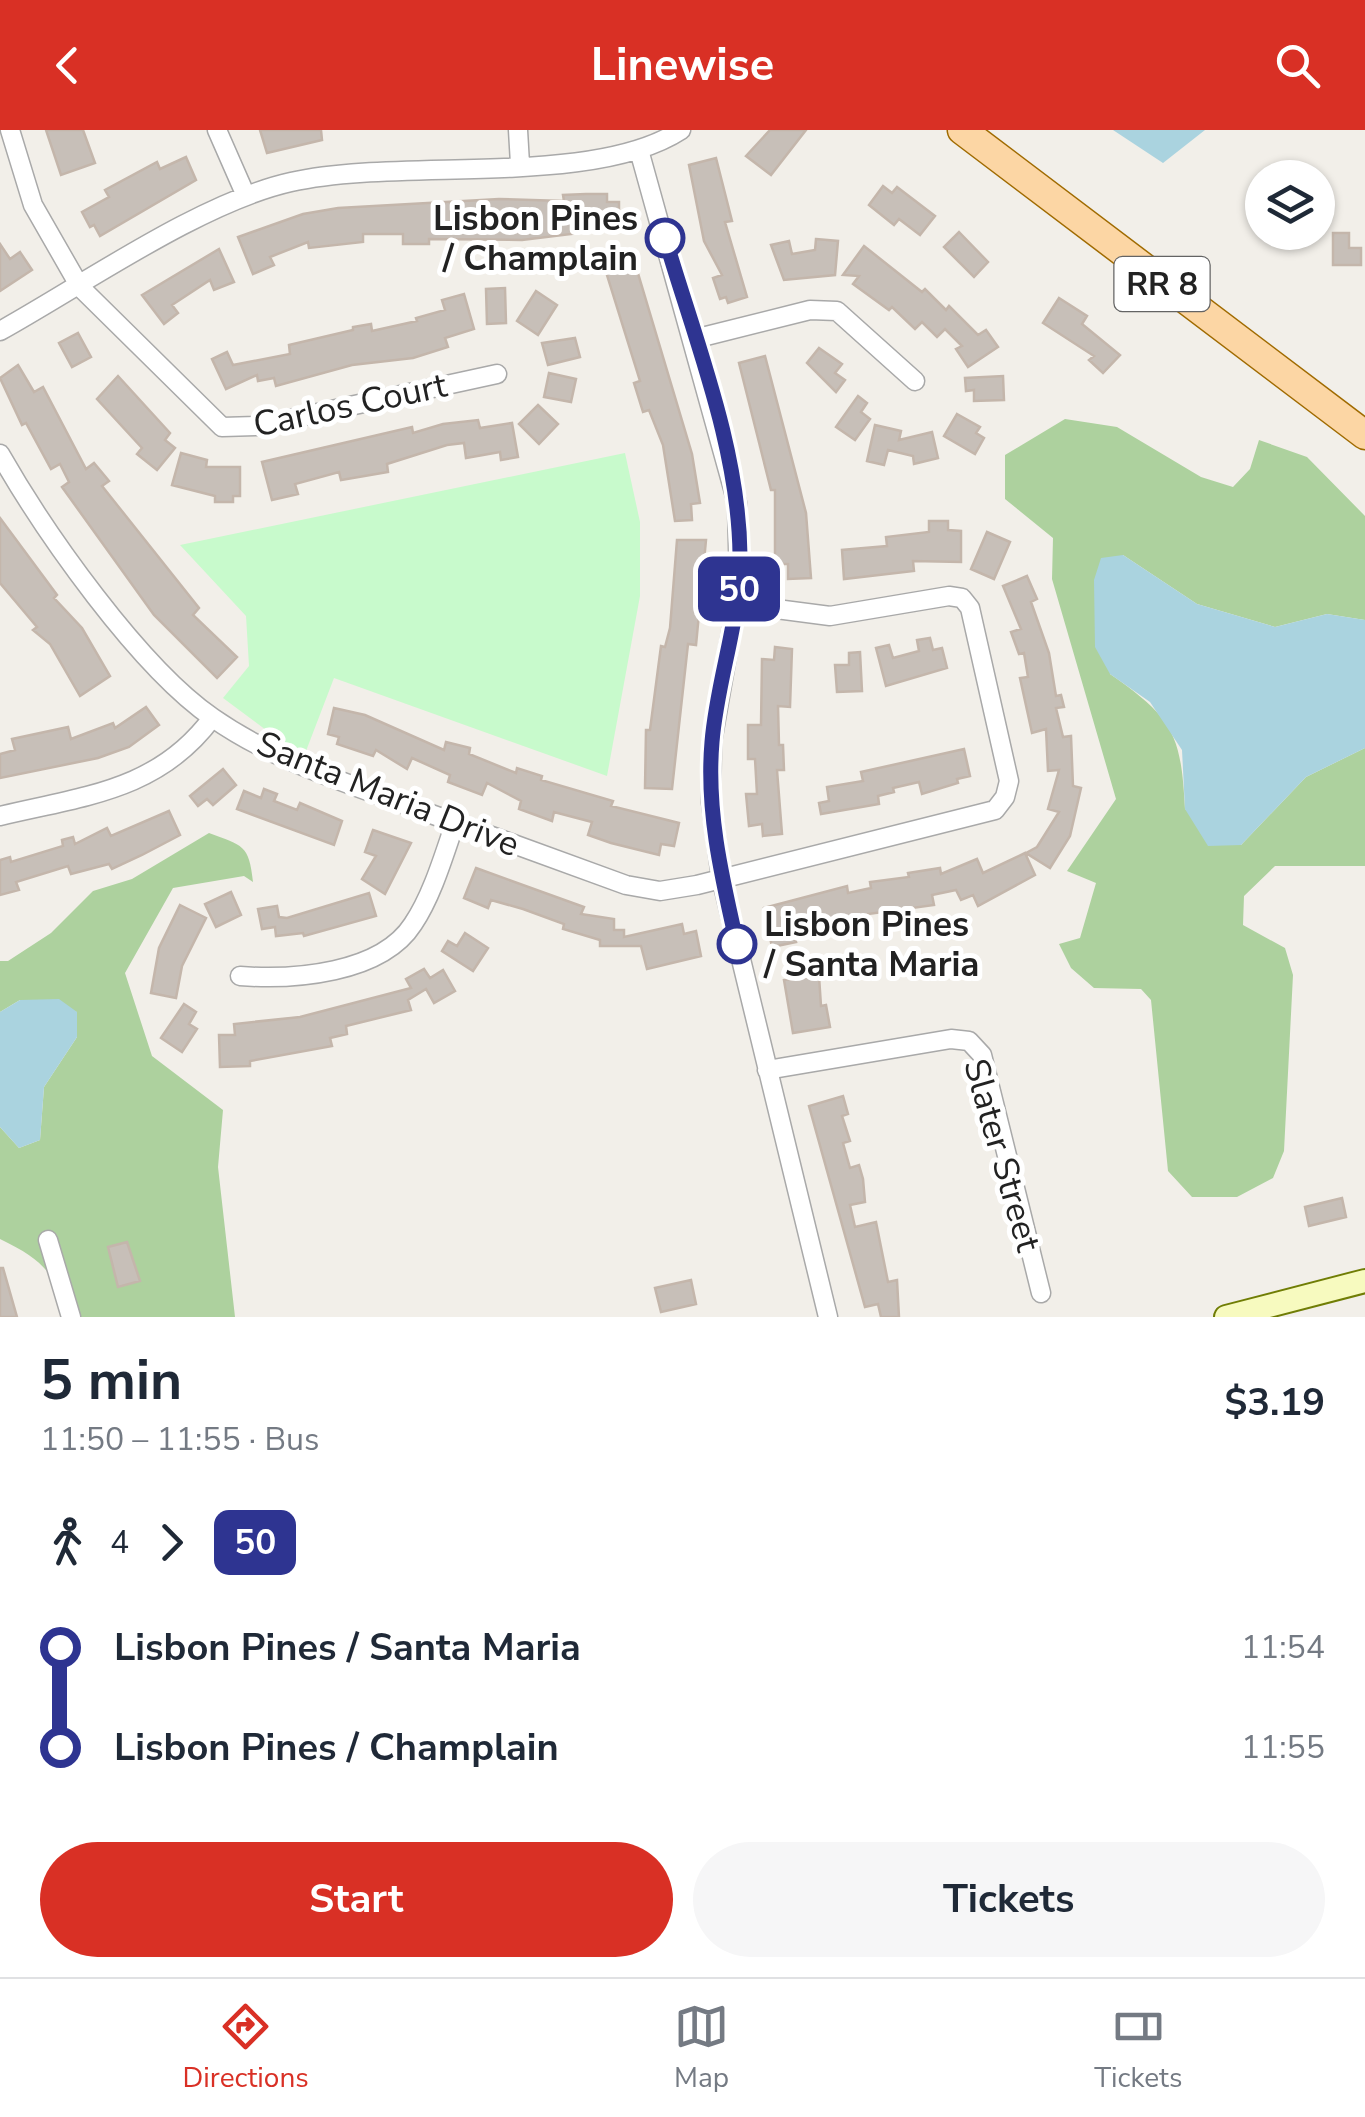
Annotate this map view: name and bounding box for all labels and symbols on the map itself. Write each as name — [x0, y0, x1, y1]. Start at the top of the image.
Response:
place label: Lisbon Pines / Champlain — [433, 195, 638, 282]
marker: Lisbon Pines / Champlain — [646, 219, 684, 257]
road number: RR 8 — [1114, 257, 1210, 311]
street label: Carlos Court — [249, 361, 452, 448]
line badge: 50 — [694, 556, 784, 622]
street label: Santa Maria Drive — [250, 720, 526, 868]
place label: Lisbon Pines / Santa Maria — [763, 901, 979, 988]
marker: Lisbon Pines / Santa Maria — [718, 925, 756, 963]
street label: Slater Street — [952, 1053, 1052, 1257]

